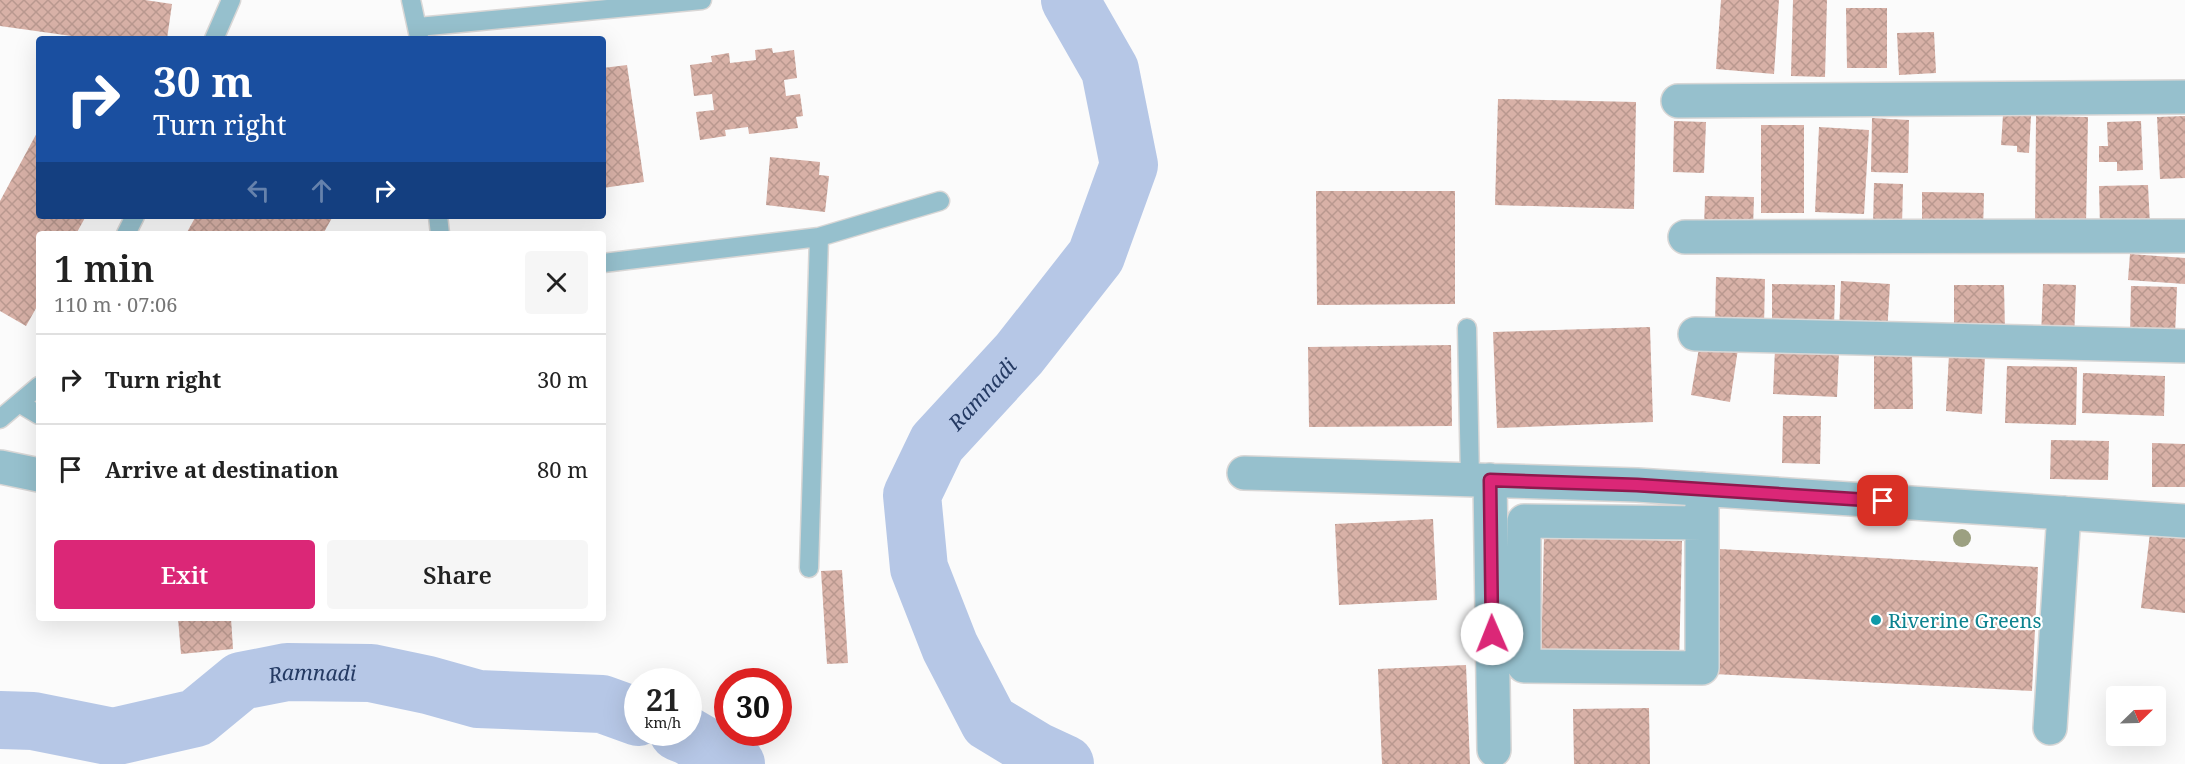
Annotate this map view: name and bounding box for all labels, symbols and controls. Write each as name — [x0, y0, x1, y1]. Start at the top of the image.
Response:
text: 30 m — [153, 52, 253, 109]
icon: right — [54, 60, 132, 138]
text: Turn right — [153, 106, 286, 143]
icon: left — [242, 174, 275, 207]
icon: ahead — [305, 174, 338, 207]
icon: right — [368, 174, 401, 207]
text: 1 min — [54, 244, 155, 293]
button: close — [525, 251, 588, 314]
text: 110 m · 07:06 — [54, 291, 177, 318]
water label: Ramnadi — [941, 352, 1023, 437]
icon: right — [54, 363, 87, 396]
text: Turn right — [105, 364, 221, 394]
text: 30 m — [537, 364, 588, 394]
icon: arrive — [54, 453, 87, 486]
text: Arrive at destination — [105, 454, 339, 484]
text: 80 m — [537, 454, 588, 484]
pin — [1857, 475, 1908, 526]
icon: arrive — [1866, 484, 1899, 517]
button: Exit — [54, 540, 315, 609]
button: Share — [327, 540, 588, 609]
position arrow — [1460, 602, 1524, 666]
place label: Riverine Greens — [1888, 607, 2041, 634]
marker: Riverine Greens — [1869, 613, 1883, 627]
water label: Ramnadi — [265, 658, 357, 690]
speed limit sign: 30 — [714, 668, 792, 746]
text: 21 — [646, 679, 680, 720]
north arrow — [2106, 686, 2166, 746]
map controls — [2106, 686, 2166, 746]
text: km/h — [645, 712, 681, 732]

